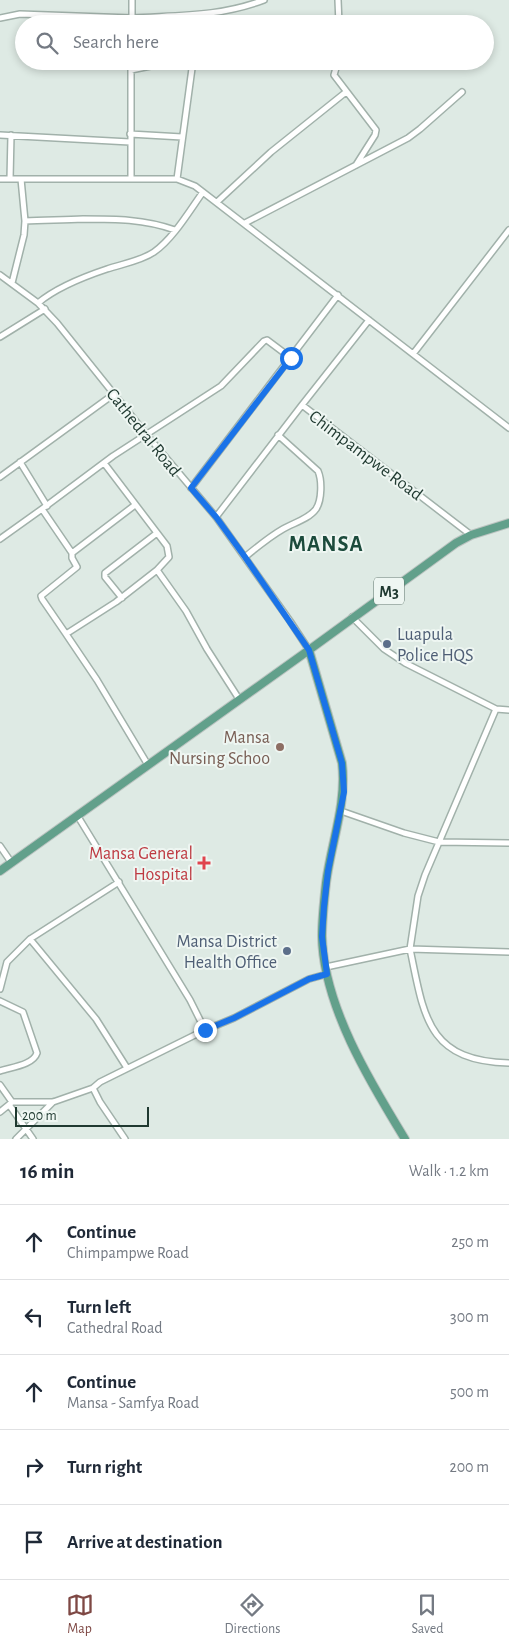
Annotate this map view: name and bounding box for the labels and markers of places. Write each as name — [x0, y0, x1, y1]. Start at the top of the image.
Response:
place label: Luapula Police HQS — [397, 626, 473, 665]
marker: Luapula Police HQS — [381, 638, 393, 650]
place label: Mansa Nursing Schoo — [169, 729, 270, 768]
marker: Mansa Nursing Schoo — [274, 741, 286, 753]
place label: Mansa General Hospital — [89, 845, 193, 884]
marker: Mansa General Hospital — [197, 856, 211, 870]
place label: Mansa District Health Office — [176, 933, 277, 972]
marker: Mansa District Health Office — [281, 945, 293, 957]

